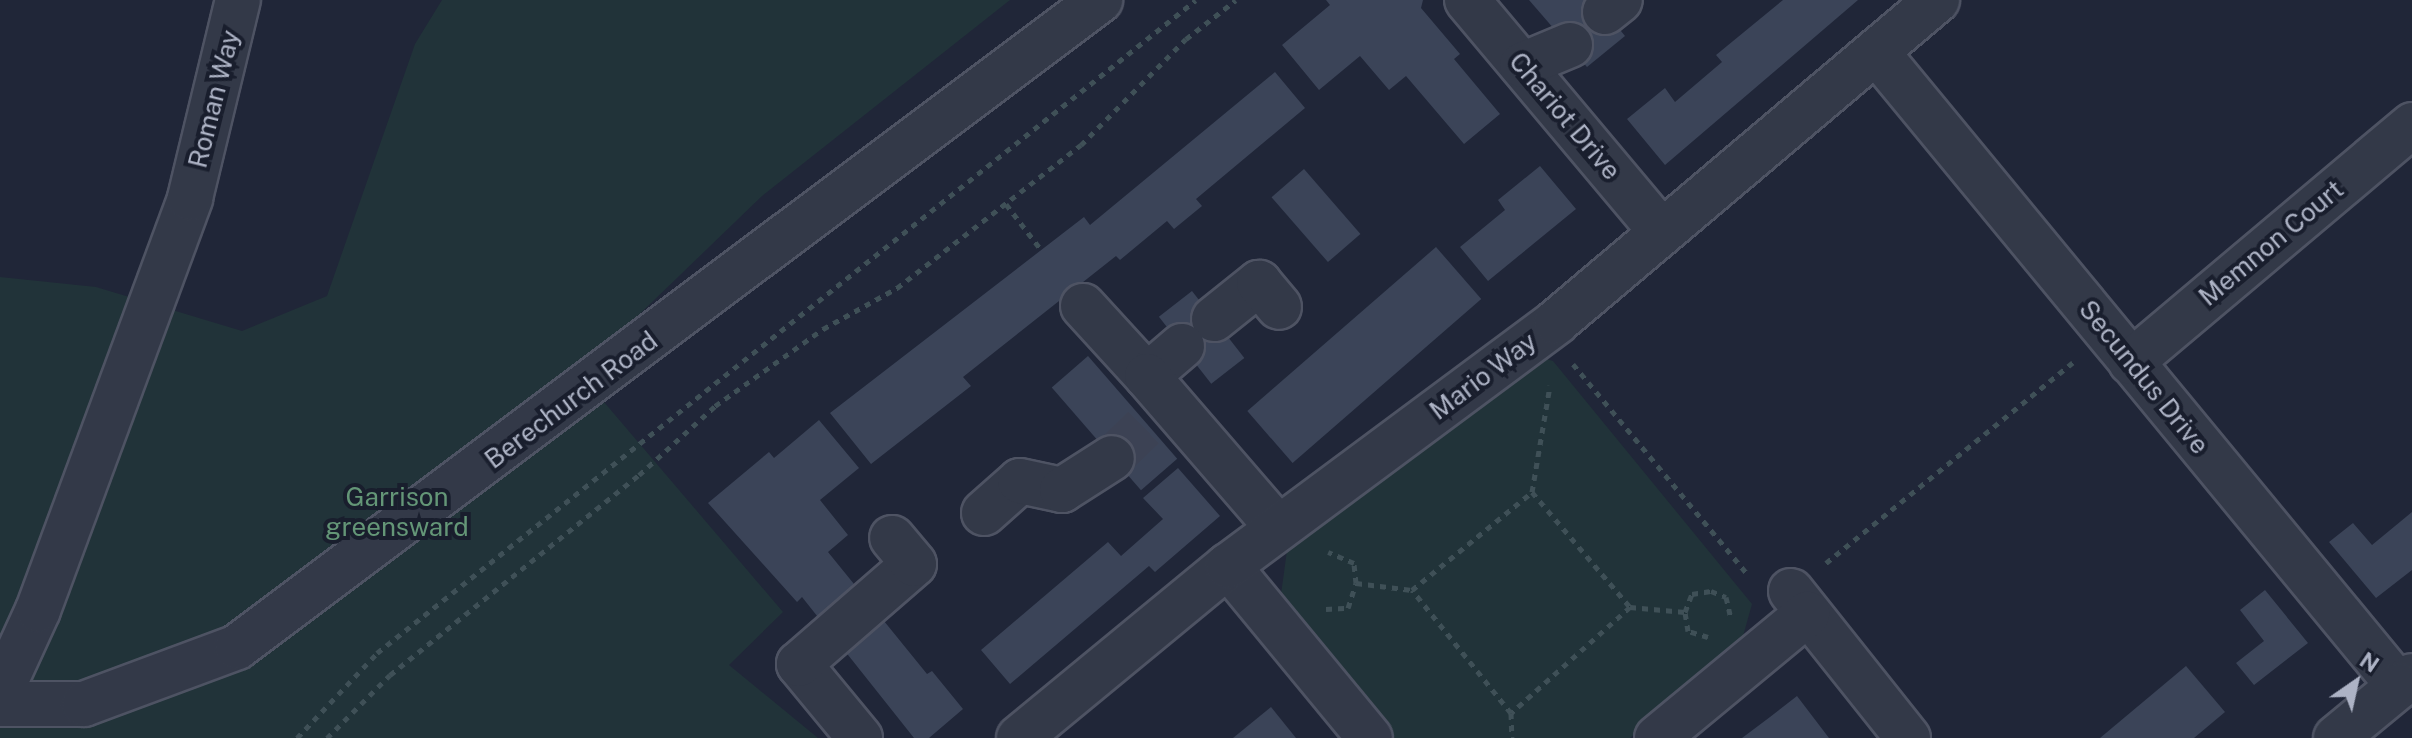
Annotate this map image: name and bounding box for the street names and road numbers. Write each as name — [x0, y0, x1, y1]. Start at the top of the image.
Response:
street label: Roman Way — [182, 27, 246, 171]
street label: Chariot Drive — [1503, 46, 1627, 186]
street label: Memnon Court — [2193, 174, 2349, 312]
street label: Secundus Drive — [2072, 294, 2216, 460]
street label: Berechurch Road — [479, 325, 663, 475]
street label: Mario Way — [1423, 325, 1543, 427]

